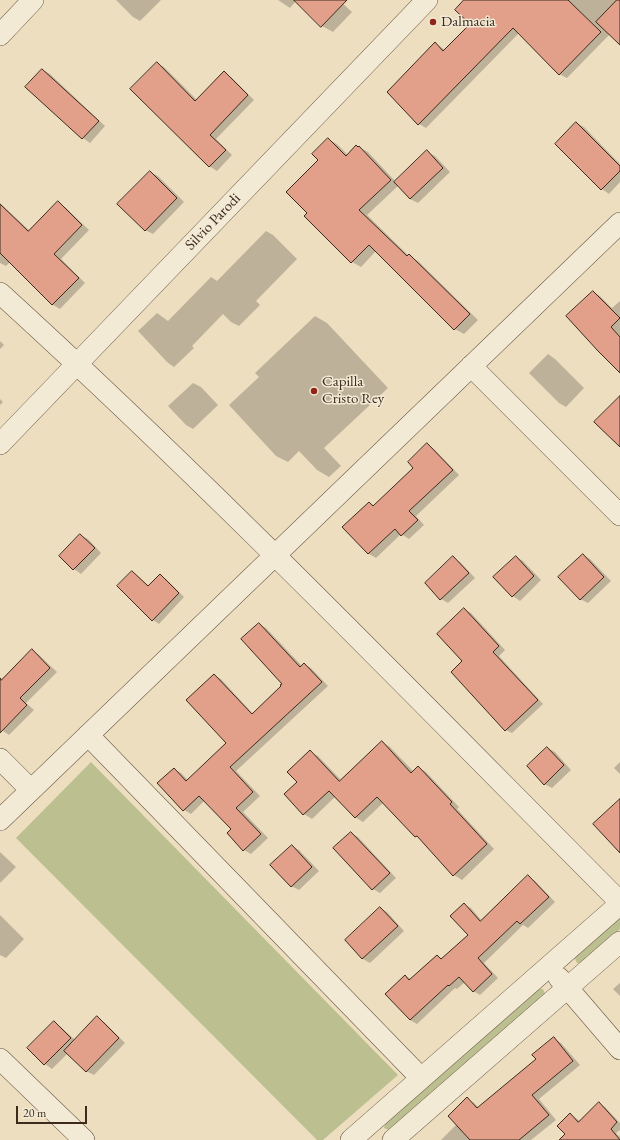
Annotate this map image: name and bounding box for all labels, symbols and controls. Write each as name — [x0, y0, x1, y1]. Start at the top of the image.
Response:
place label: Dalmacia — [441, 13, 495, 31]
marker: Dalmacia — [428, 17, 438, 27]
street label: Silvio Parodi — [181, 190, 245, 254]
place label: Capilla Cristo Rey — [322, 373, 384, 408]
marker: Capilla Cristo Rey — [309, 386, 319, 396]
scale bar — [18, 1098, 89, 1124]
text: 20 m — [23, 1105, 46, 1121]

